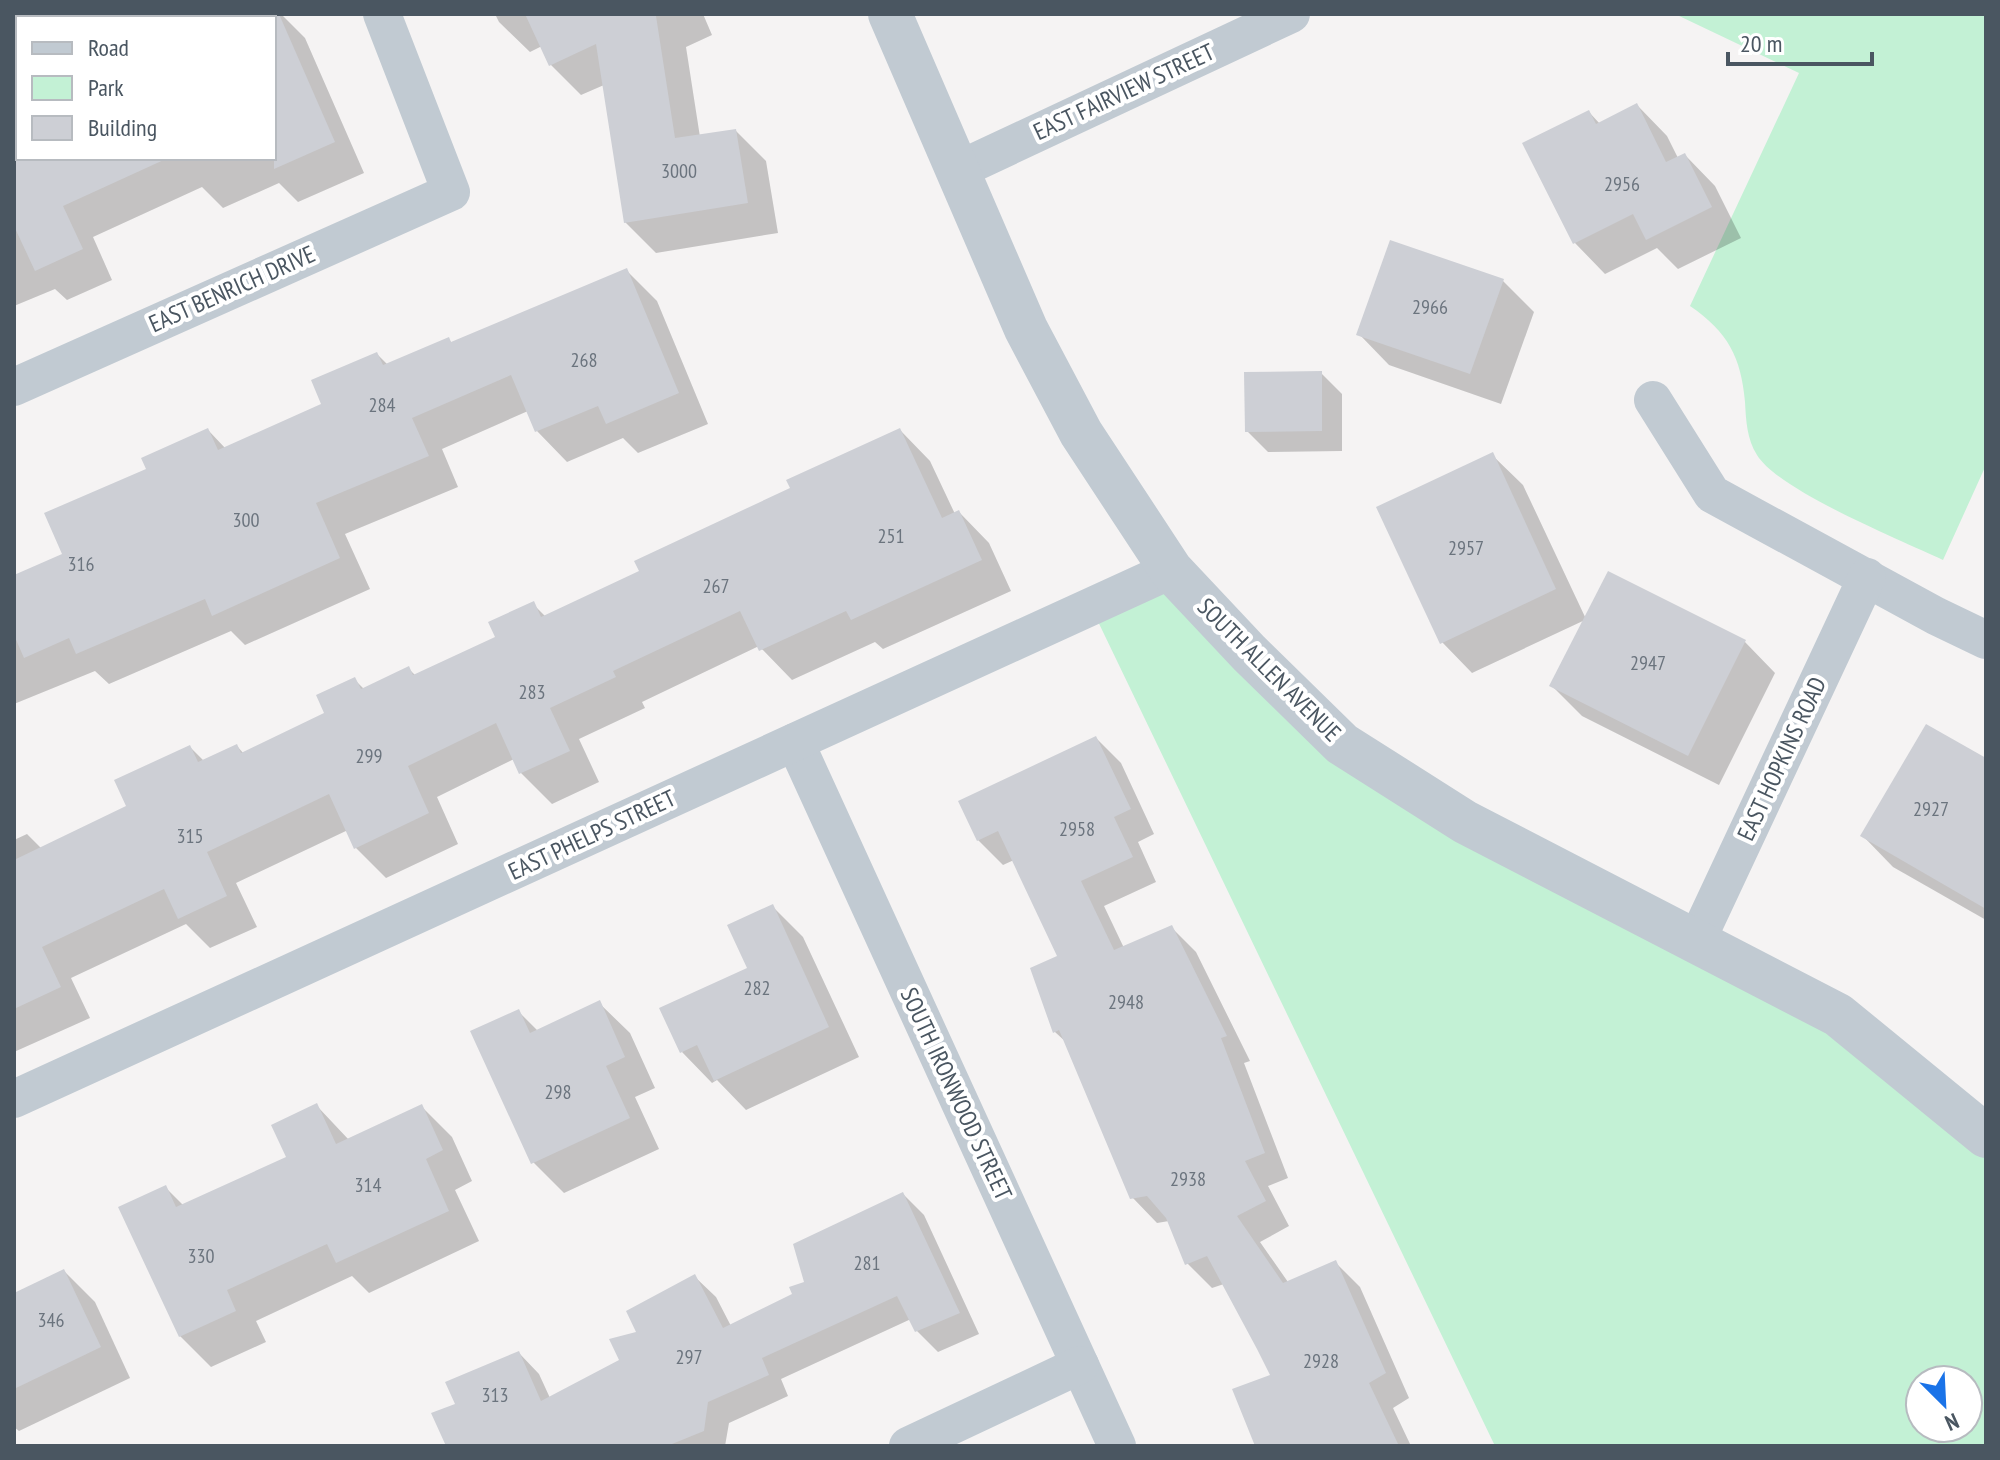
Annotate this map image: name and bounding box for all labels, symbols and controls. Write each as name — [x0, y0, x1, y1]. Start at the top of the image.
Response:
legend — [16, 16, 276, 160]
scale bar — [1728, 16, 1872, 66]
text: 20 m — [1740, 28, 1782, 59]
text: Road — [88, 32, 129, 63]
street label: EAST FAIRVIEW STREET — [1028, 36, 1219, 147]
text: Park — [88, 72, 124, 103]
text: Building — [88, 112, 157, 143]
house number: 3000 — [661, 158, 697, 184]
house number: 2956 — [1604, 171, 1640, 197]
street label: EAST BENRICH DRIVE — [144, 238, 320, 339]
house number: 2966 — [1412, 294, 1448, 320]
house number: 268 — [571, 347, 598, 373]
house number: 284 — [369, 392, 396, 418]
house number: 300 — [233, 507, 260, 533]
house number: 251 — [878, 523, 905, 549]
house number: 2957 — [1448, 535, 1484, 561]
house number: 316 — [68, 551, 95, 577]
house number: 267 — [703, 573, 730, 599]
street label: SOUTH ALLEN AVENUE — [1191, 591, 1348, 748]
house number: 2947 — [1630, 650, 1666, 676]
street label: EAST HOPKINS ROAD — [1730, 672, 1833, 846]
house number: 283 — [519, 679, 546, 705]
house number: 299 — [356, 743, 383, 769]
street label: EAST PHELPS STREET — [503, 782, 681, 887]
house number: 2927 — [1913, 796, 1949, 822]
house number: 2958 — [1059, 816, 1095, 842]
house number: 315 — [177, 823, 204, 849]
house number: 282 — [744, 975, 771, 1001]
street label: SOUTH IRONWOOD STREET — [894, 983, 1019, 1205]
house number: 2948 — [1108, 989, 1144, 1015]
house number: 298 — [545, 1079, 572, 1105]
house number: 2938 — [1170, 1166, 1206, 1192]
house number: 314 — [355, 1172, 382, 1198]
house number: 330 — [188, 1243, 215, 1269]
house number: 281 — [854, 1250, 881, 1276]
house number: 346 — [38, 1307, 65, 1333]
house number: 297 — [676, 1344, 703, 1370]
house number: 2928 — [1303, 1348, 1339, 1374]
north arrow — [1904, 1364, 1984, 1444]
house number: 313 — [482, 1382, 509, 1408]
text: N — [1941, 1407, 1963, 1437]

